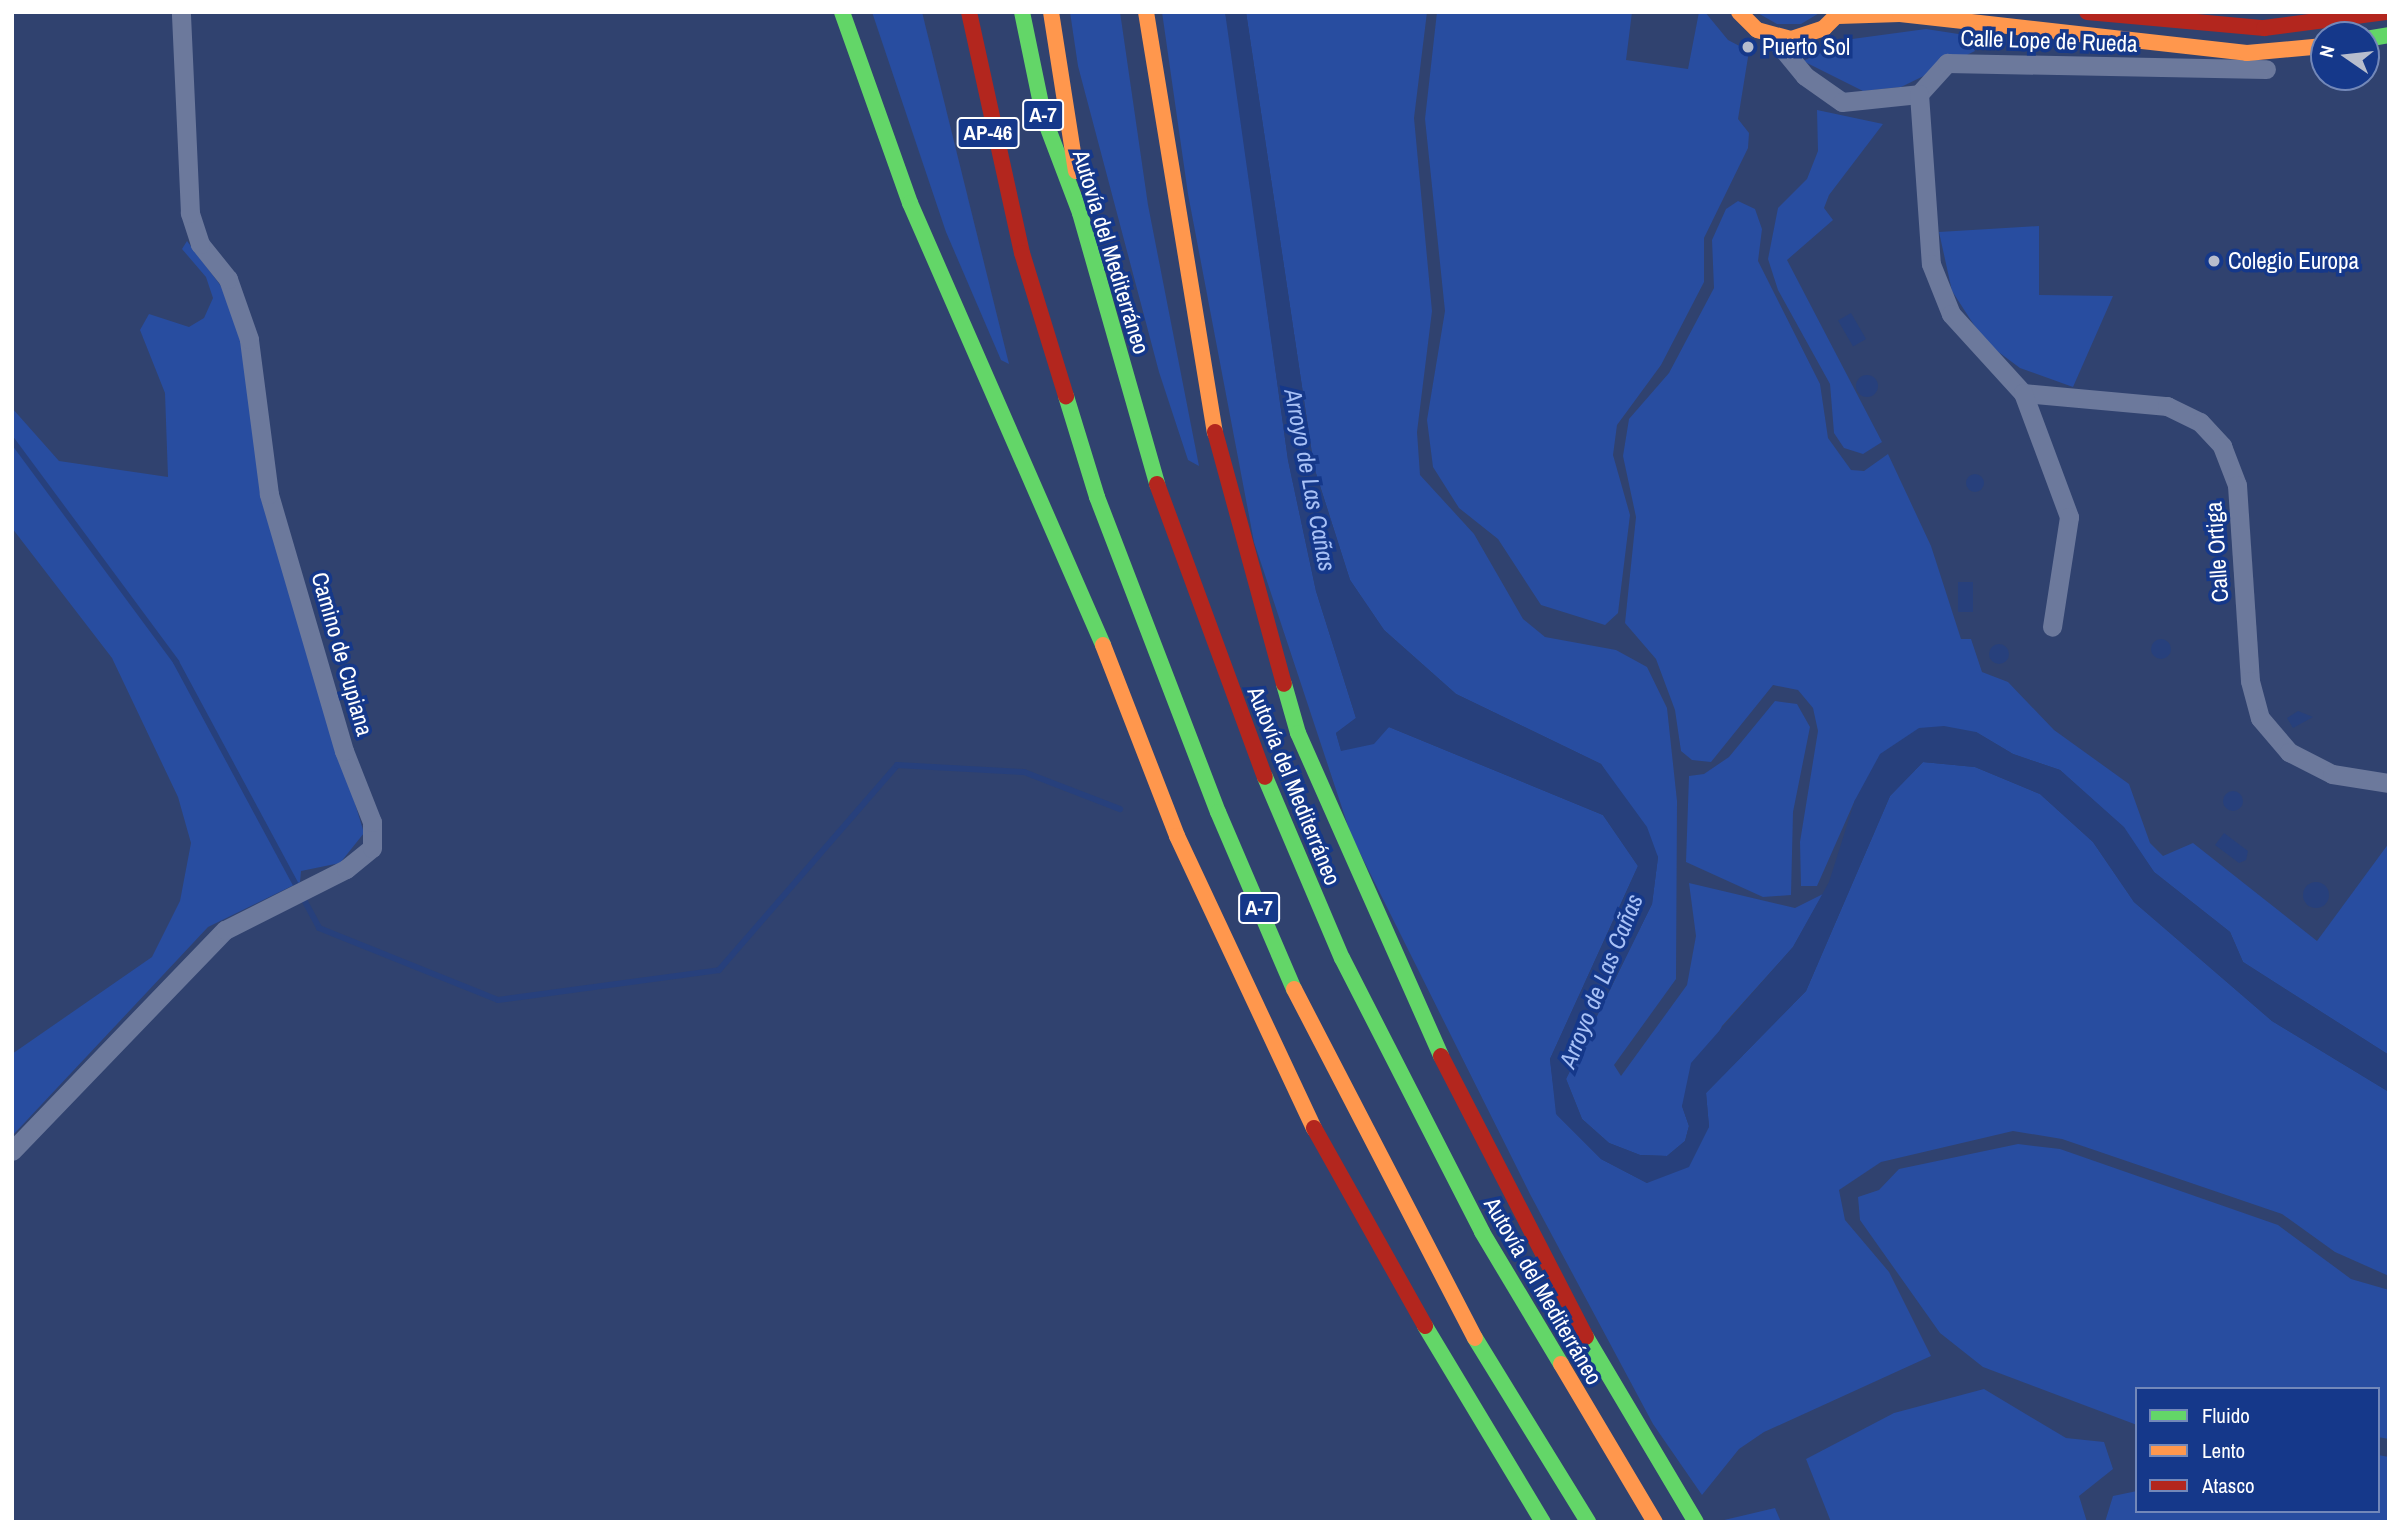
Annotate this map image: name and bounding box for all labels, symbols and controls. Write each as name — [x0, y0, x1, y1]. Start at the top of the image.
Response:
north arrow — [2310, 21, 2380, 91]
street label: Calle Lope de Rueda — [1960, 24, 2138, 58]
place label: Puerto Sol — [1762, 33, 1850, 61]
marker: Puerto Sol — [1740, 39, 1756, 55]
text: N — [2313, 43, 2341, 60]
road number: A-7 — [1022, 97, 1064, 132]
road number: AP-46 — [956, 116, 1020, 150]
street label: Autovía del Mediterráneo — [1067, 147, 1155, 357]
place label: Colegio Europa — [2228, 247, 2359, 275]
marker: Colegio Europa — [2206, 253, 2222, 269]
water label: Arroyo de Las Cañas — [1278, 387, 1342, 573]
street label: Calle Ortiga — [2200, 501, 2234, 603]
street label: Camino de Cupiana — [305, 569, 379, 739]
street label: Autovía del Mediterráneo — [1242, 683, 1346, 889]
road number: A-7 — [1238, 890, 1280, 926]
water label: Arroyo de Las Cañas — [1553, 890, 1649, 1072]
street label: Autovía del Mediterráneo — [1478, 1192, 1608, 1390]
legend — [2135, 1387, 2380, 1513]
text: Fluido — [2202, 1401, 2250, 1430]
text: Lento — [2202, 1436, 2245, 1465]
text: Atasco — [2202, 1471, 2255, 1500]

